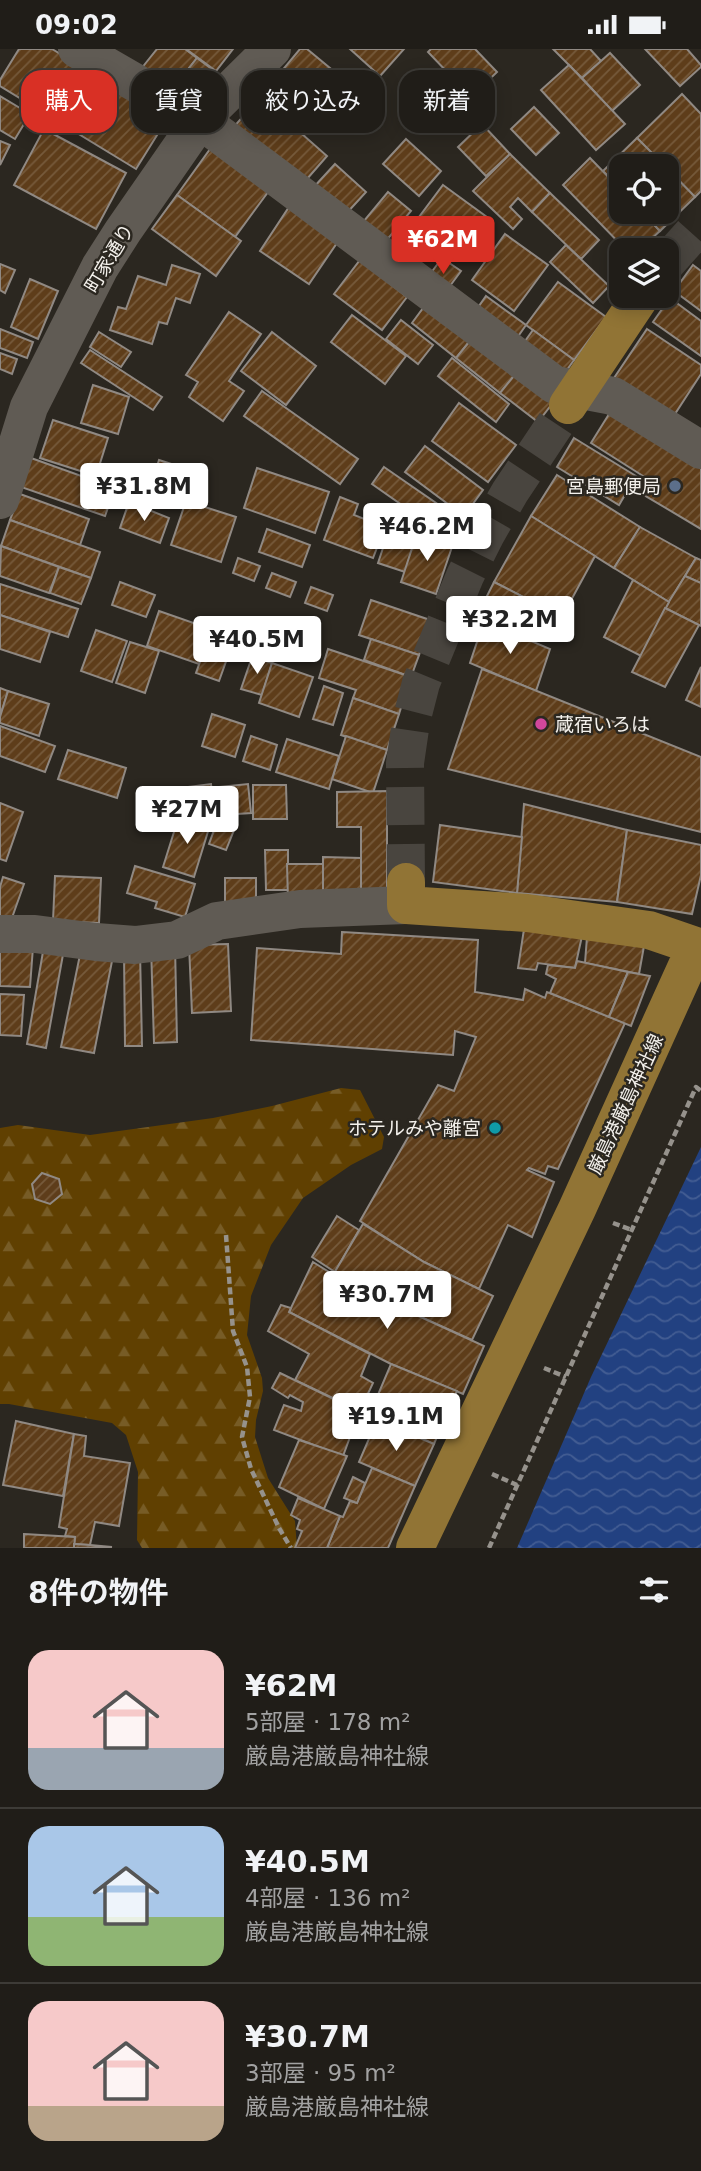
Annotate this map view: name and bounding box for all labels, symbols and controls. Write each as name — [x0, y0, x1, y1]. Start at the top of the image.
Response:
text: 09:02 — [35, 10, 118, 40]
chip: 購入 — [21, 70, 117, 133]
chip: 賃貸 — [131, 70, 227, 133]
chip: 絞り込み — [241, 70, 385, 133]
chip: 新着 — [399, 70, 495, 133]
map controls — [609, 154, 679, 308]
button: locate — [609, 154, 679, 224]
pin: ¥62M — [402, 217, 484, 276]
street label: 町家通り — [80, 220, 138, 296]
text: ¥62M — [408, 226, 478, 252]
button: layers — [609, 238, 679, 308]
pin: ¥31.8M — [87, 463, 201, 523]
text: ¥31.8M — [96, 473, 192, 499]
place label: 宮島郵便局 — [566, 475, 661, 497]
marker: 宮島郵便局 — [667, 478, 683, 494]
pin: ¥46.2M — [370, 503, 484, 563]
text: ¥46.2M — [379, 513, 475, 539]
pin: ¥32.2M — [453, 597, 567, 656]
text: ¥32.2M — [462, 606, 558, 632]
pin: ¥40.5M — [200, 617, 314, 676]
text: ¥40.5M — [209, 626, 305, 652]
place label: 蔵宿いろは — [555, 713, 650, 735]
marker: 蔵宿いろは — [533, 716, 549, 732]
pin: ¥27M — [146, 787, 228, 846]
text: ¥27M — [152, 796, 222, 822]
street label: 厳島港厳島神社線 — [583, 1030, 667, 1178]
place label: ホテルみや離宮 — [348, 1117, 481, 1139]
marker: ホテルみや離宮 — [487, 1120, 503, 1136]
pin: ¥30.7M — [330, 1271, 444, 1331]
text: ¥30.7M — [339, 1281, 435, 1307]
pin: ¥19.1M — [339, 1393, 453, 1453]
text: ¥19.1M — [348, 1403, 444, 1429]
icon: filters — [635, 1571, 673, 1609]
text: 8件の物件 — [28, 1575, 169, 1610]
text: ¥62M — [245, 1668, 337, 1703]
icon: home — [84, 1678, 168, 1762]
text: 5部屋 · 178 m² — [245, 1709, 410, 1735]
text: 厳島港厳島神社線 — [245, 1743, 429, 1769]
text: ¥40.5M — [245, 1844, 370, 1879]
icon: home — [84, 1854, 168, 1938]
text: 4部屋 · 136 m² — [245, 1885, 410, 1911]
text: 厳島港厳島神社線 — [245, 1919, 429, 1945]
text: ¥30.7M — [245, 2019, 370, 2054]
icon: home — [84, 2029, 168, 2113]
text: 3部屋 · 95 m² — [245, 2060, 396, 2086]
text: 厳島港厳島神社線 — [245, 2094, 429, 2120]

